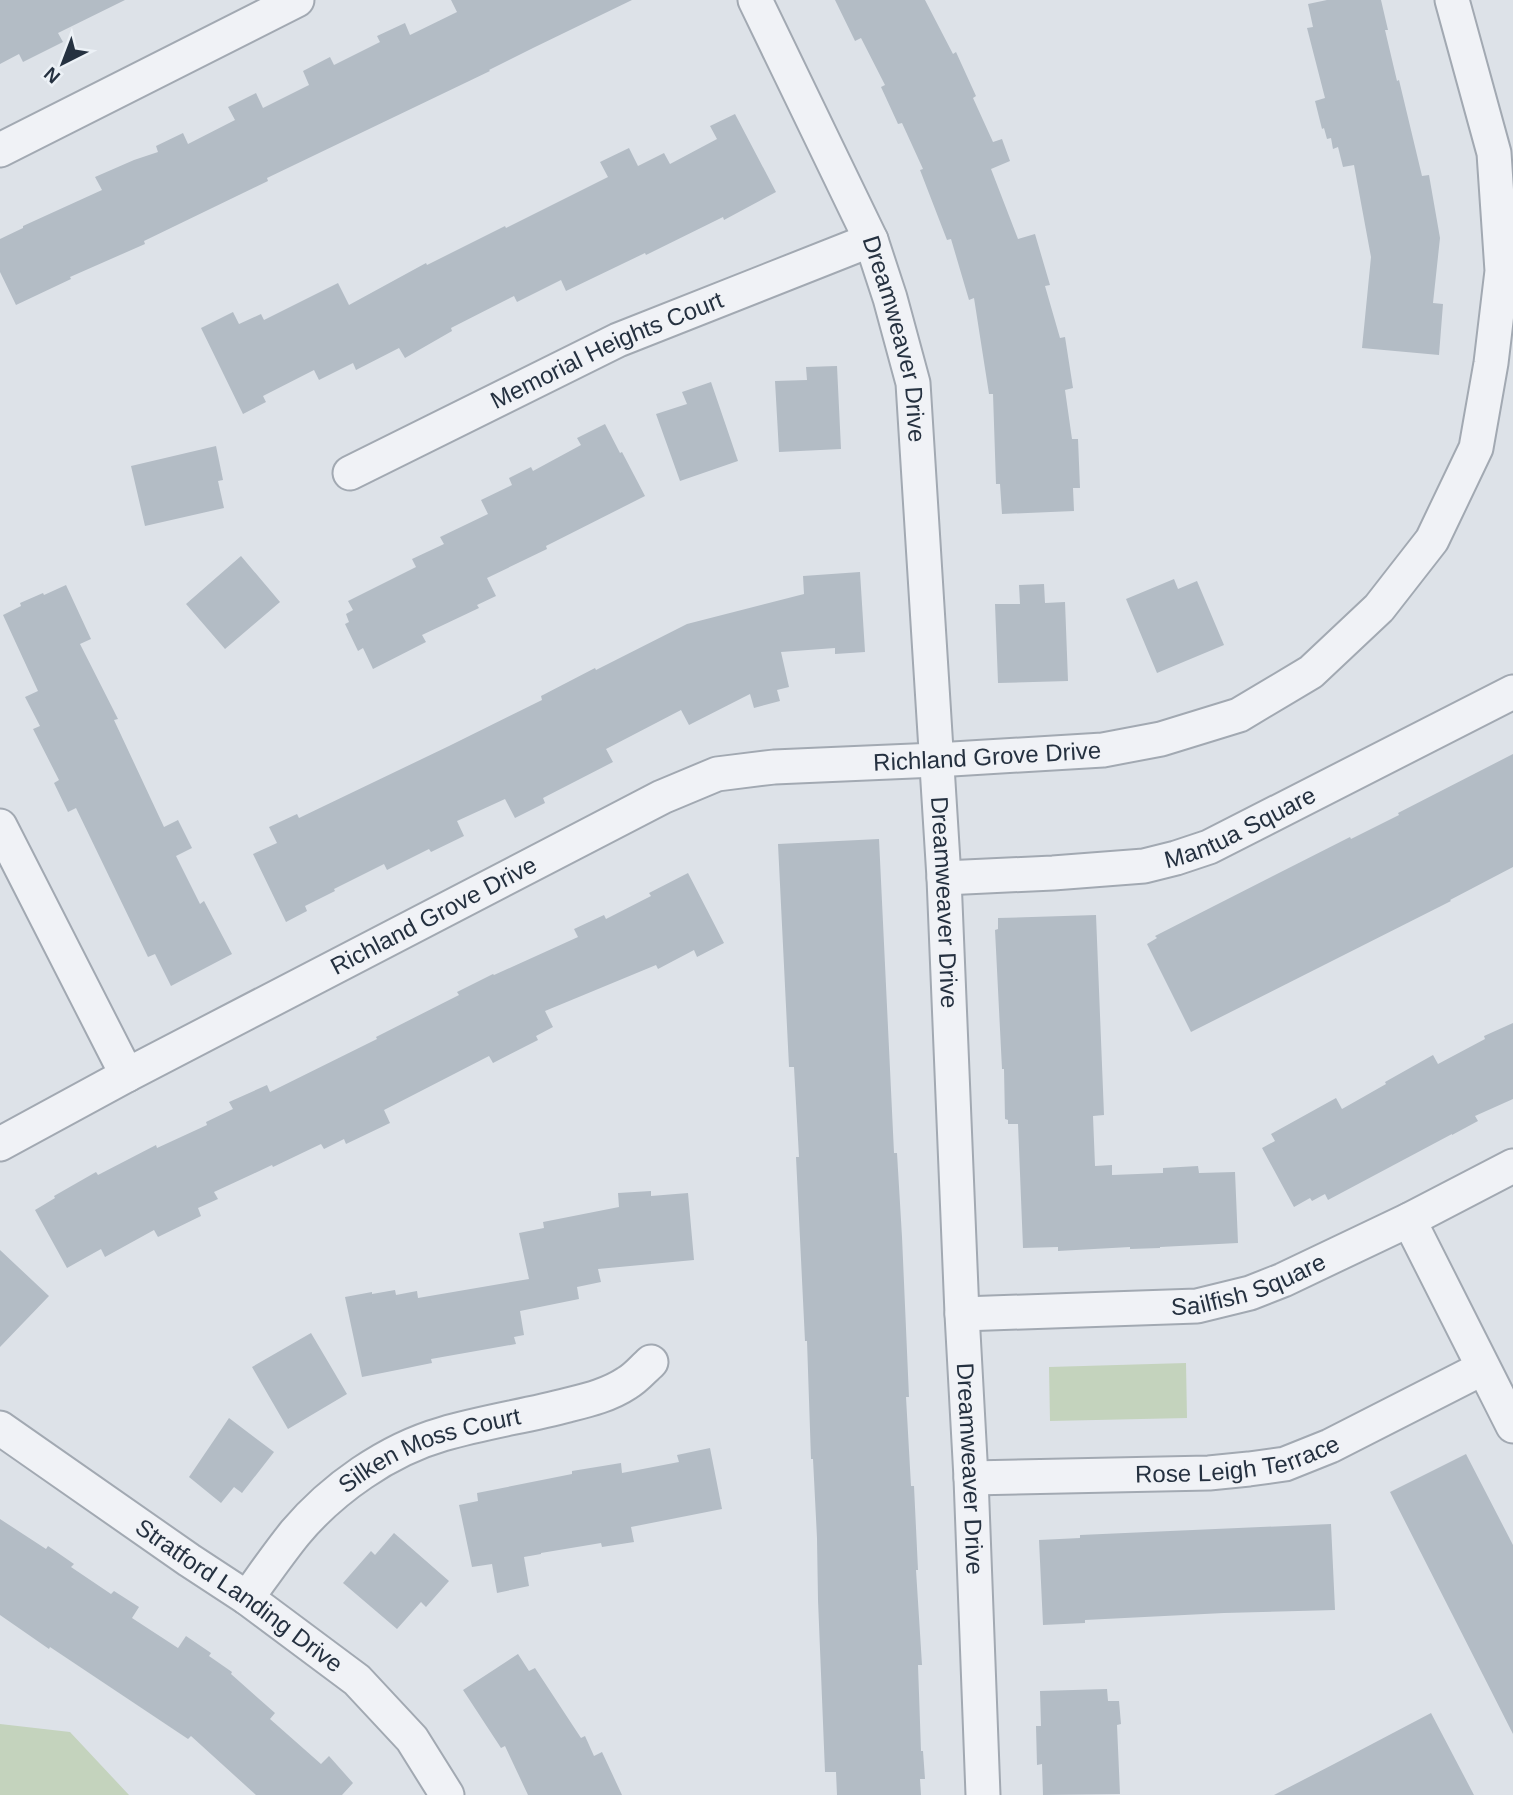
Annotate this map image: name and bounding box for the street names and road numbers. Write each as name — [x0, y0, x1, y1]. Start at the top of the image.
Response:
street label: Dreamweaver Drive — [858, 232, 931, 443]
street label: Memorial Heights Court — [486, 286, 727, 414]
street label: Richland Grove Drive — [873, 736, 1102, 776]
street label: Mantua Square — [1161, 781, 1320, 873]
street label: Dreamweaver Drive — [926, 796, 963, 1009]
street label: Richland Grove Drive — [326, 851, 541, 980]
street label: Sailfish Square — [1171, 1248, 1330, 1320]
street label: Dreamweaver Drive — [952, 1362, 989, 1575]
street label: Silken Moss Court — [333, 1402, 523, 1498]
street label: Rose Leigh Terrace — [1135, 1430, 1344, 1488]
street label: Stratford Landing Drive — [131, 1513, 348, 1678]

